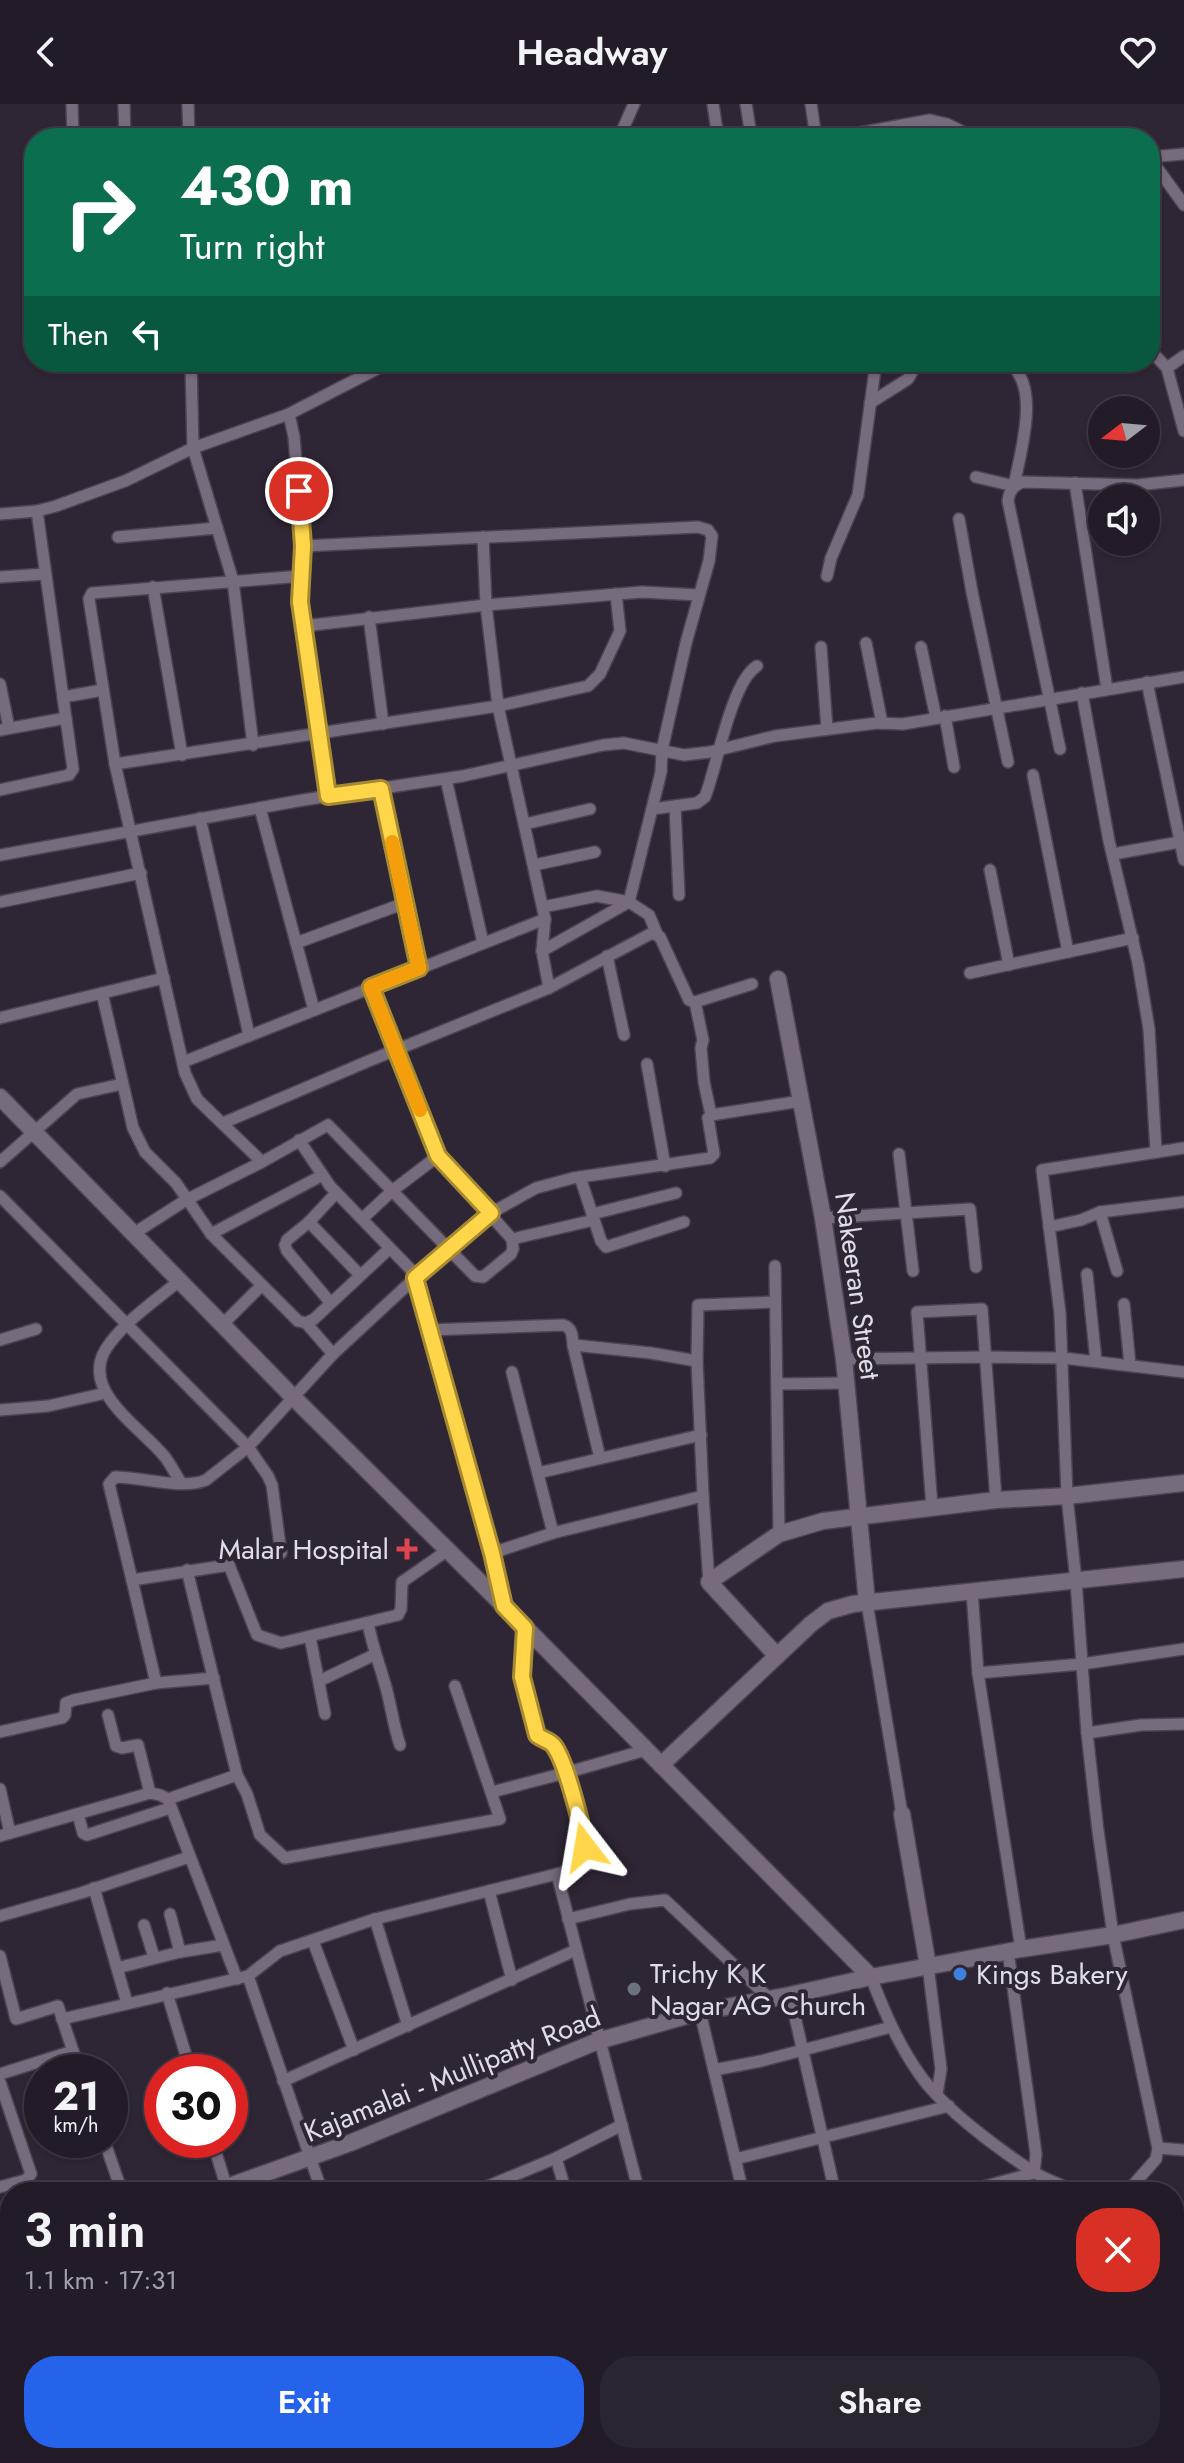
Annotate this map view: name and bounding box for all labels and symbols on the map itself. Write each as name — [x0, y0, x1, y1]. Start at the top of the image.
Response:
north arrow — [1088, 396, 1160, 468]
pin — [265, 457, 333, 525]
street label: Nakeeran Street — [824, 1190, 891, 1383]
place label: Malar Hospital — [218, 1529, 389, 1570]
marker: Malar Hospital — [396, 1538, 418, 1560]
position arrow — [543, 1805, 627, 1889]
place label: Trichy K K Nagar AG Church — [650, 1953, 866, 2026]
place label: Kings Bakery — [976, 1954, 1128, 1995]
marker: Kings Bakery — [951, 1965, 969, 1983]
marker: Trichy K K Nagar AG Church — [625, 1980, 643, 1998]
street label: Kajamalai - Mullipatty Road — [298, 1996, 607, 2153]
speed limit sign: 30 — [144, 2054, 248, 2158]

